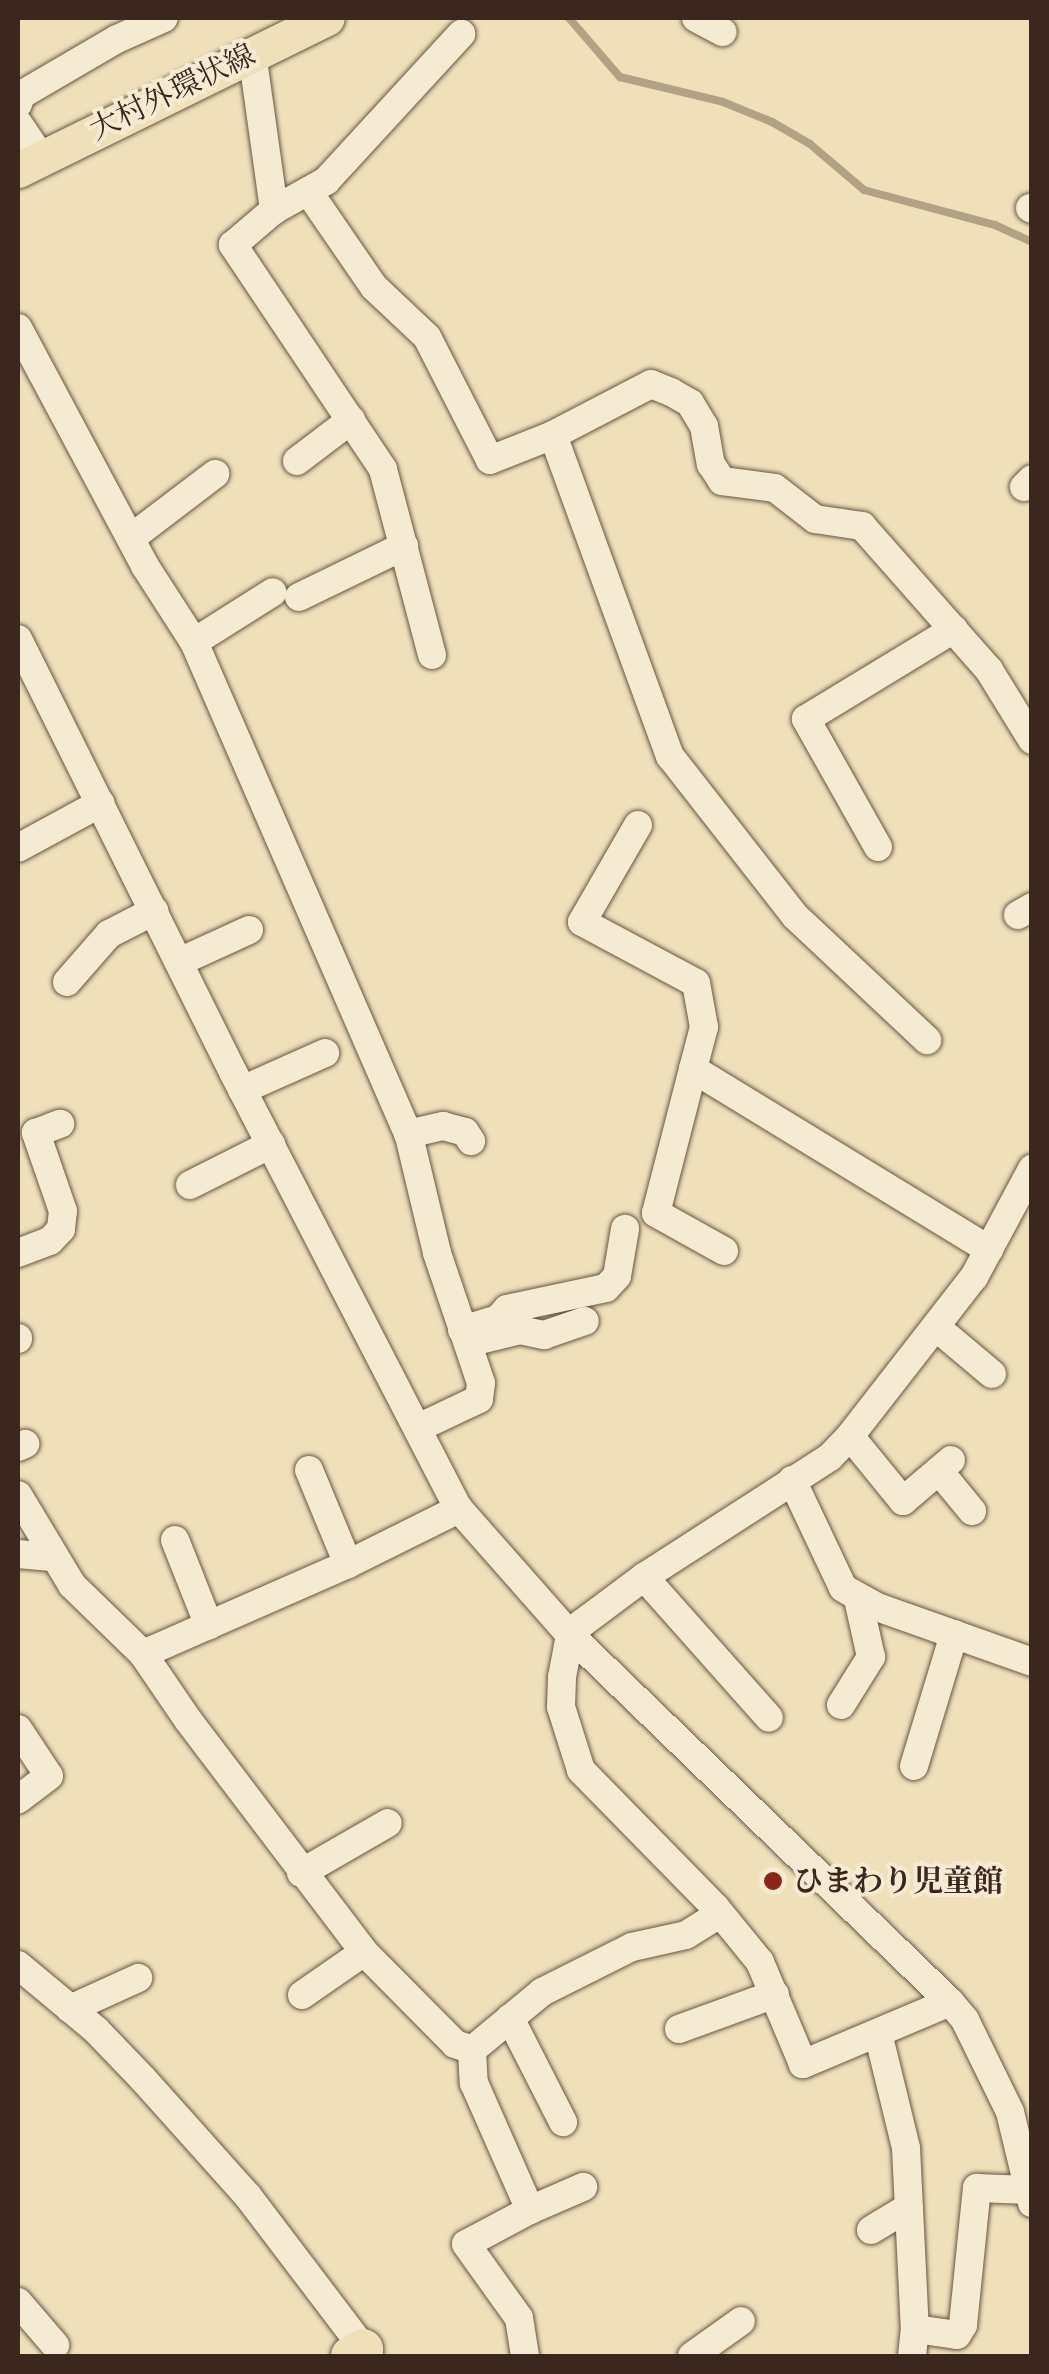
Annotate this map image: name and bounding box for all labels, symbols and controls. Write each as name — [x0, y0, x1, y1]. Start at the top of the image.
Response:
street label: 大村外環状線 — [83, 36, 261, 148]
place label: ひまわり児童館 — [793, 1863, 1003, 1899]
marker: ひまわり児童館 — [762, 1870, 784, 1892]

